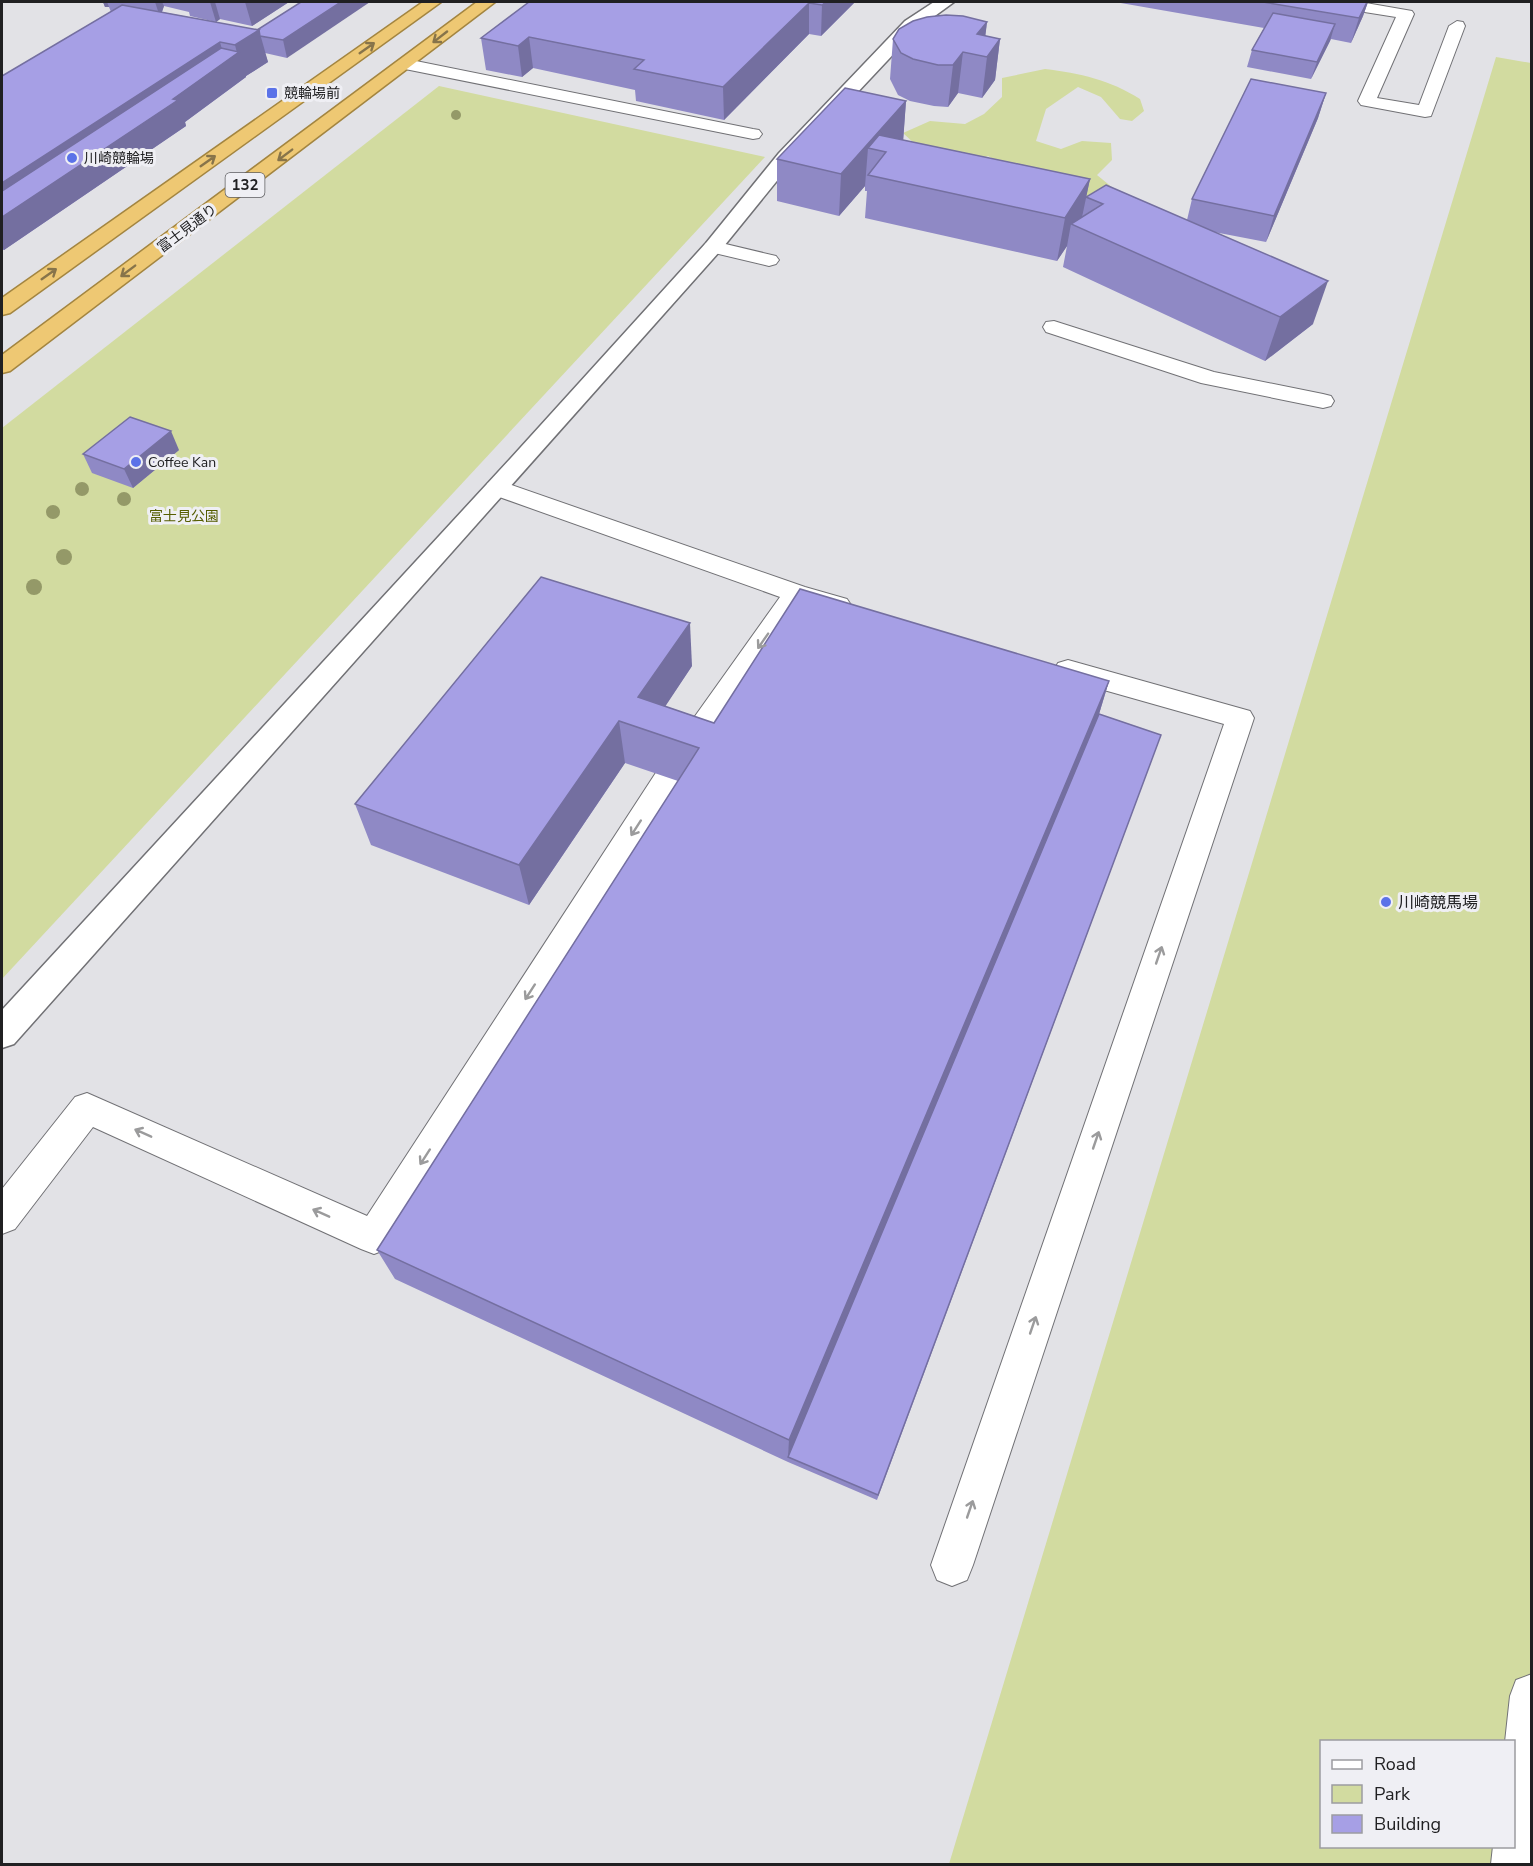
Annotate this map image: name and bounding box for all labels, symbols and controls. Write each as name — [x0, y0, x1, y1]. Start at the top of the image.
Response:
one-way arrow — [433, 31, 449, 44]
one-way arrow — [359, 42, 375, 54]
place label: 競輪場前 — [284, 84, 340, 103]
marker: 競輪場前 — [265, 86, 279, 100]
one-way arrow — [277, 148, 293, 161]
place label: 川崎競輪場 — [84, 149, 154, 168]
marker: 川崎競輪場 — [65, 151, 79, 165]
one-way arrow — [200, 155, 216, 167]
road number: 132 — [226, 173, 264, 197]
street label: 富士見通り — [154, 200, 221, 257]
one-way arrow — [121, 265, 137, 278]
one-way arrow — [41, 268, 57, 280]
place label: Coffee Kan — [148, 453, 216, 472]
marker: Coffee Kan — [129, 455, 143, 469]
park label: 富士見公園 — [149, 507, 219, 526]
one-way arrow — [757, 633, 769, 649]
one-way arrow — [629, 820, 642, 837]
place label: 川崎競馬場 — [1398, 892, 1478, 914]
marker: 川崎競馬場 — [1379, 895, 1393, 909]
one-way arrow — [1154, 946, 1165, 965]
one-way arrow — [524, 984, 537, 1001]
one-way arrow — [134, 1127, 152, 1138]
one-way arrow — [1092, 1131, 1103, 1150]
one-way arrow — [419, 1148, 431, 1165]
one-way arrow — [312, 1207, 330, 1218]
one-way arrow — [1029, 1316, 1040, 1335]
one-way arrow — [966, 1500, 977, 1519]
legend — [1320, 1740, 1515, 1848]
text: Road — [1374, 1752, 1416, 1776]
text: Park — [1374, 1782, 1411, 1806]
text: Building — [1374, 1812, 1441, 1836]

